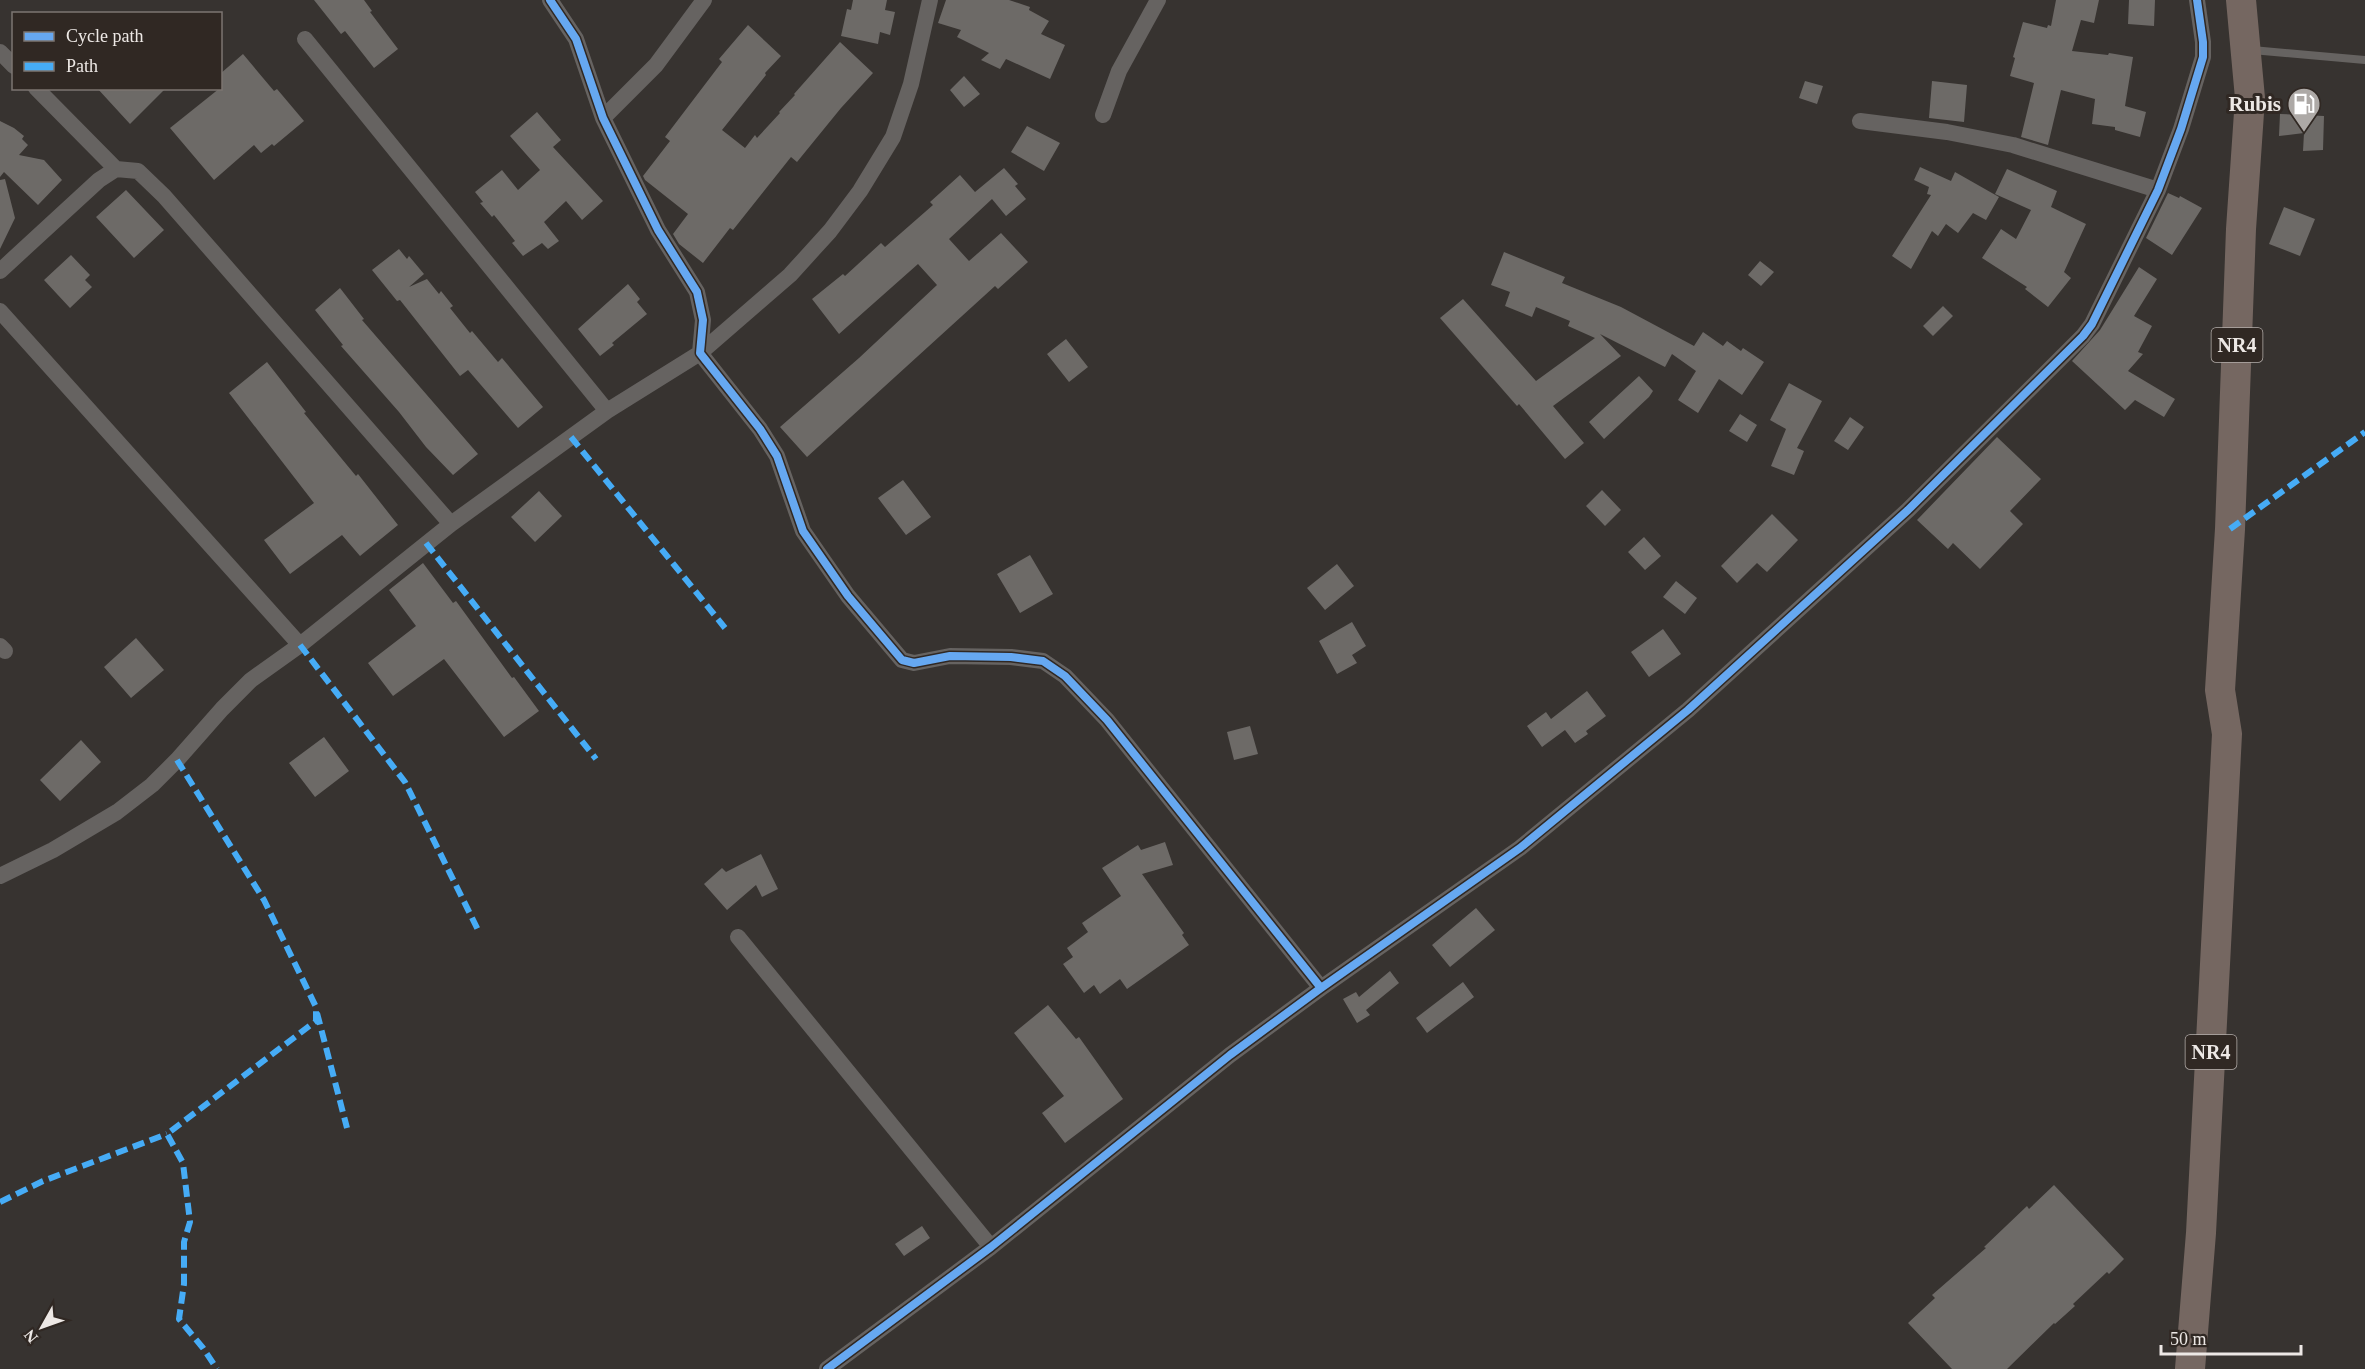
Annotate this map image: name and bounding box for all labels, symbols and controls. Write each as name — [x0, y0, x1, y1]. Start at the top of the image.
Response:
legend — [12, 12, 222, 90]
text: Cycle path — [66, 26, 143, 46]
text: Path — [66, 56, 98, 76]
fuel station icon: Rubis — [2286, 86, 2322, 133]
place label: Rubis — [2228, 92, 2281, 116]
road number: NR4 — [2212, 328, 2262, 362]
road number: NR4 — [2186, 1035, 2236, 1069]
north arrow — [12, 1297, 72, 1357]
scale bar — [2161, 1318, 2300, 1356]
text: N — [20, 1326, 41, 1346]
text: 50 m — [2170, 1329, 2207, 1349]

